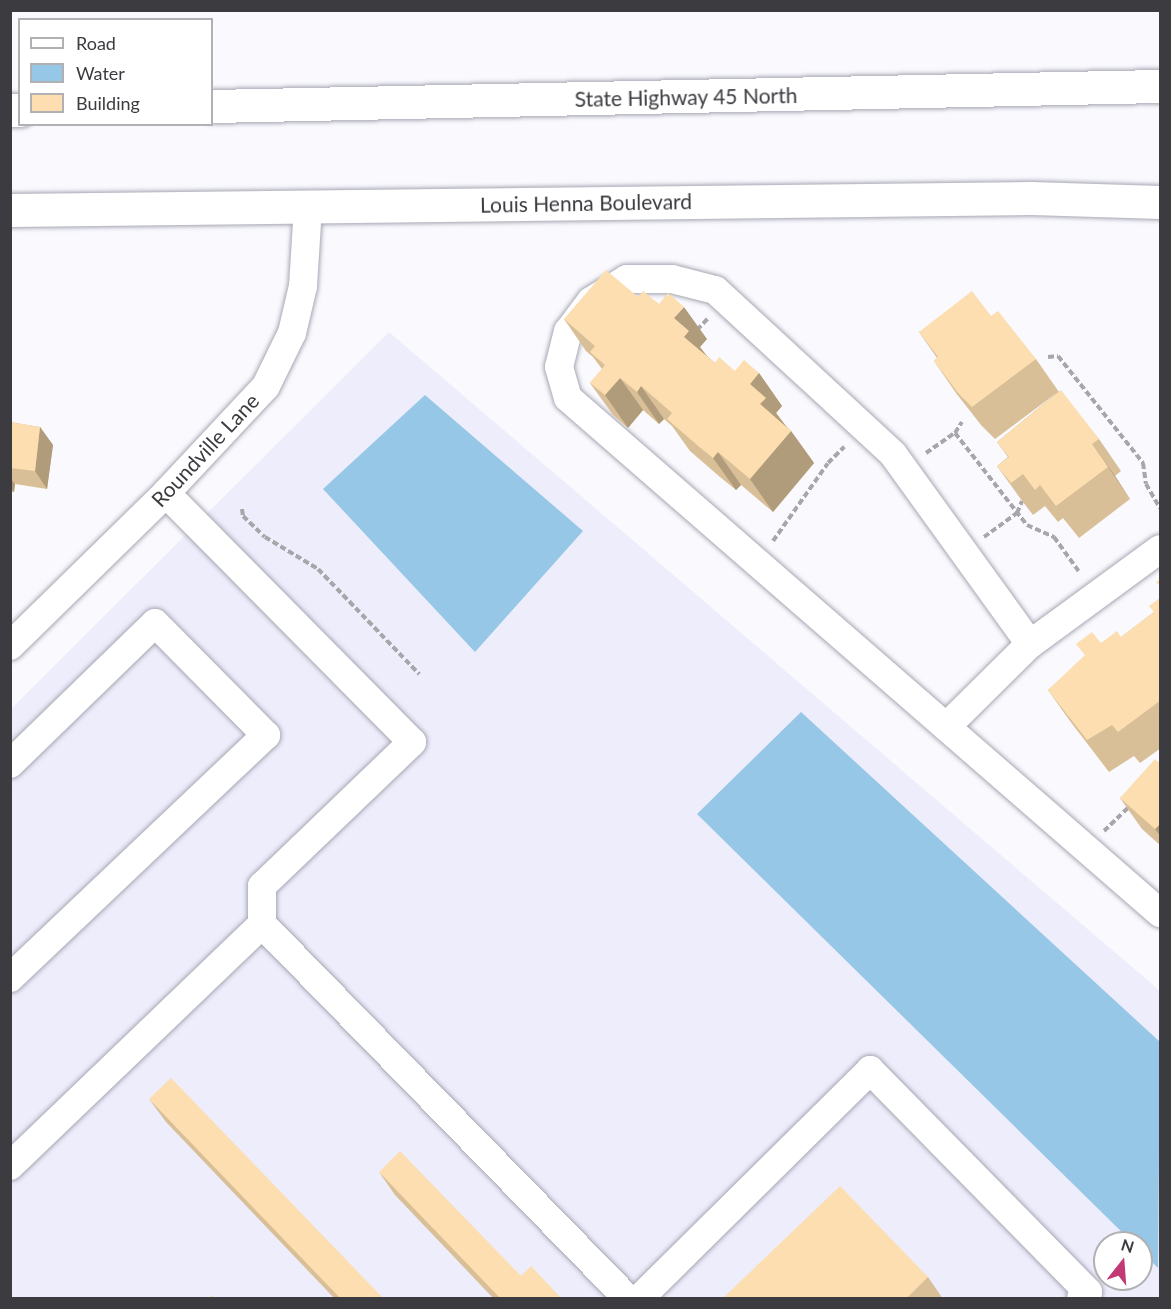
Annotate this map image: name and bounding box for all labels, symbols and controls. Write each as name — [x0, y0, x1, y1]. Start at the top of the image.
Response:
legend — [18, 18, 213, 126]
text: Road — [76, 32, 116, 54]
text: Water — [76, 62, 125, 84]
street label: State Highway 45 North — [574, 82, 798, 112]
text: Building — [76, 92, 140, 114]
street label: Louis Henna Boulevard — [480, 189, 692, 217]
street label: Roundville Lane — [146, 388, 264, 512]
north arrow — [1093, 1231, 1153, 1291]
text: N — [1119, 1234, 1136, 1256]

